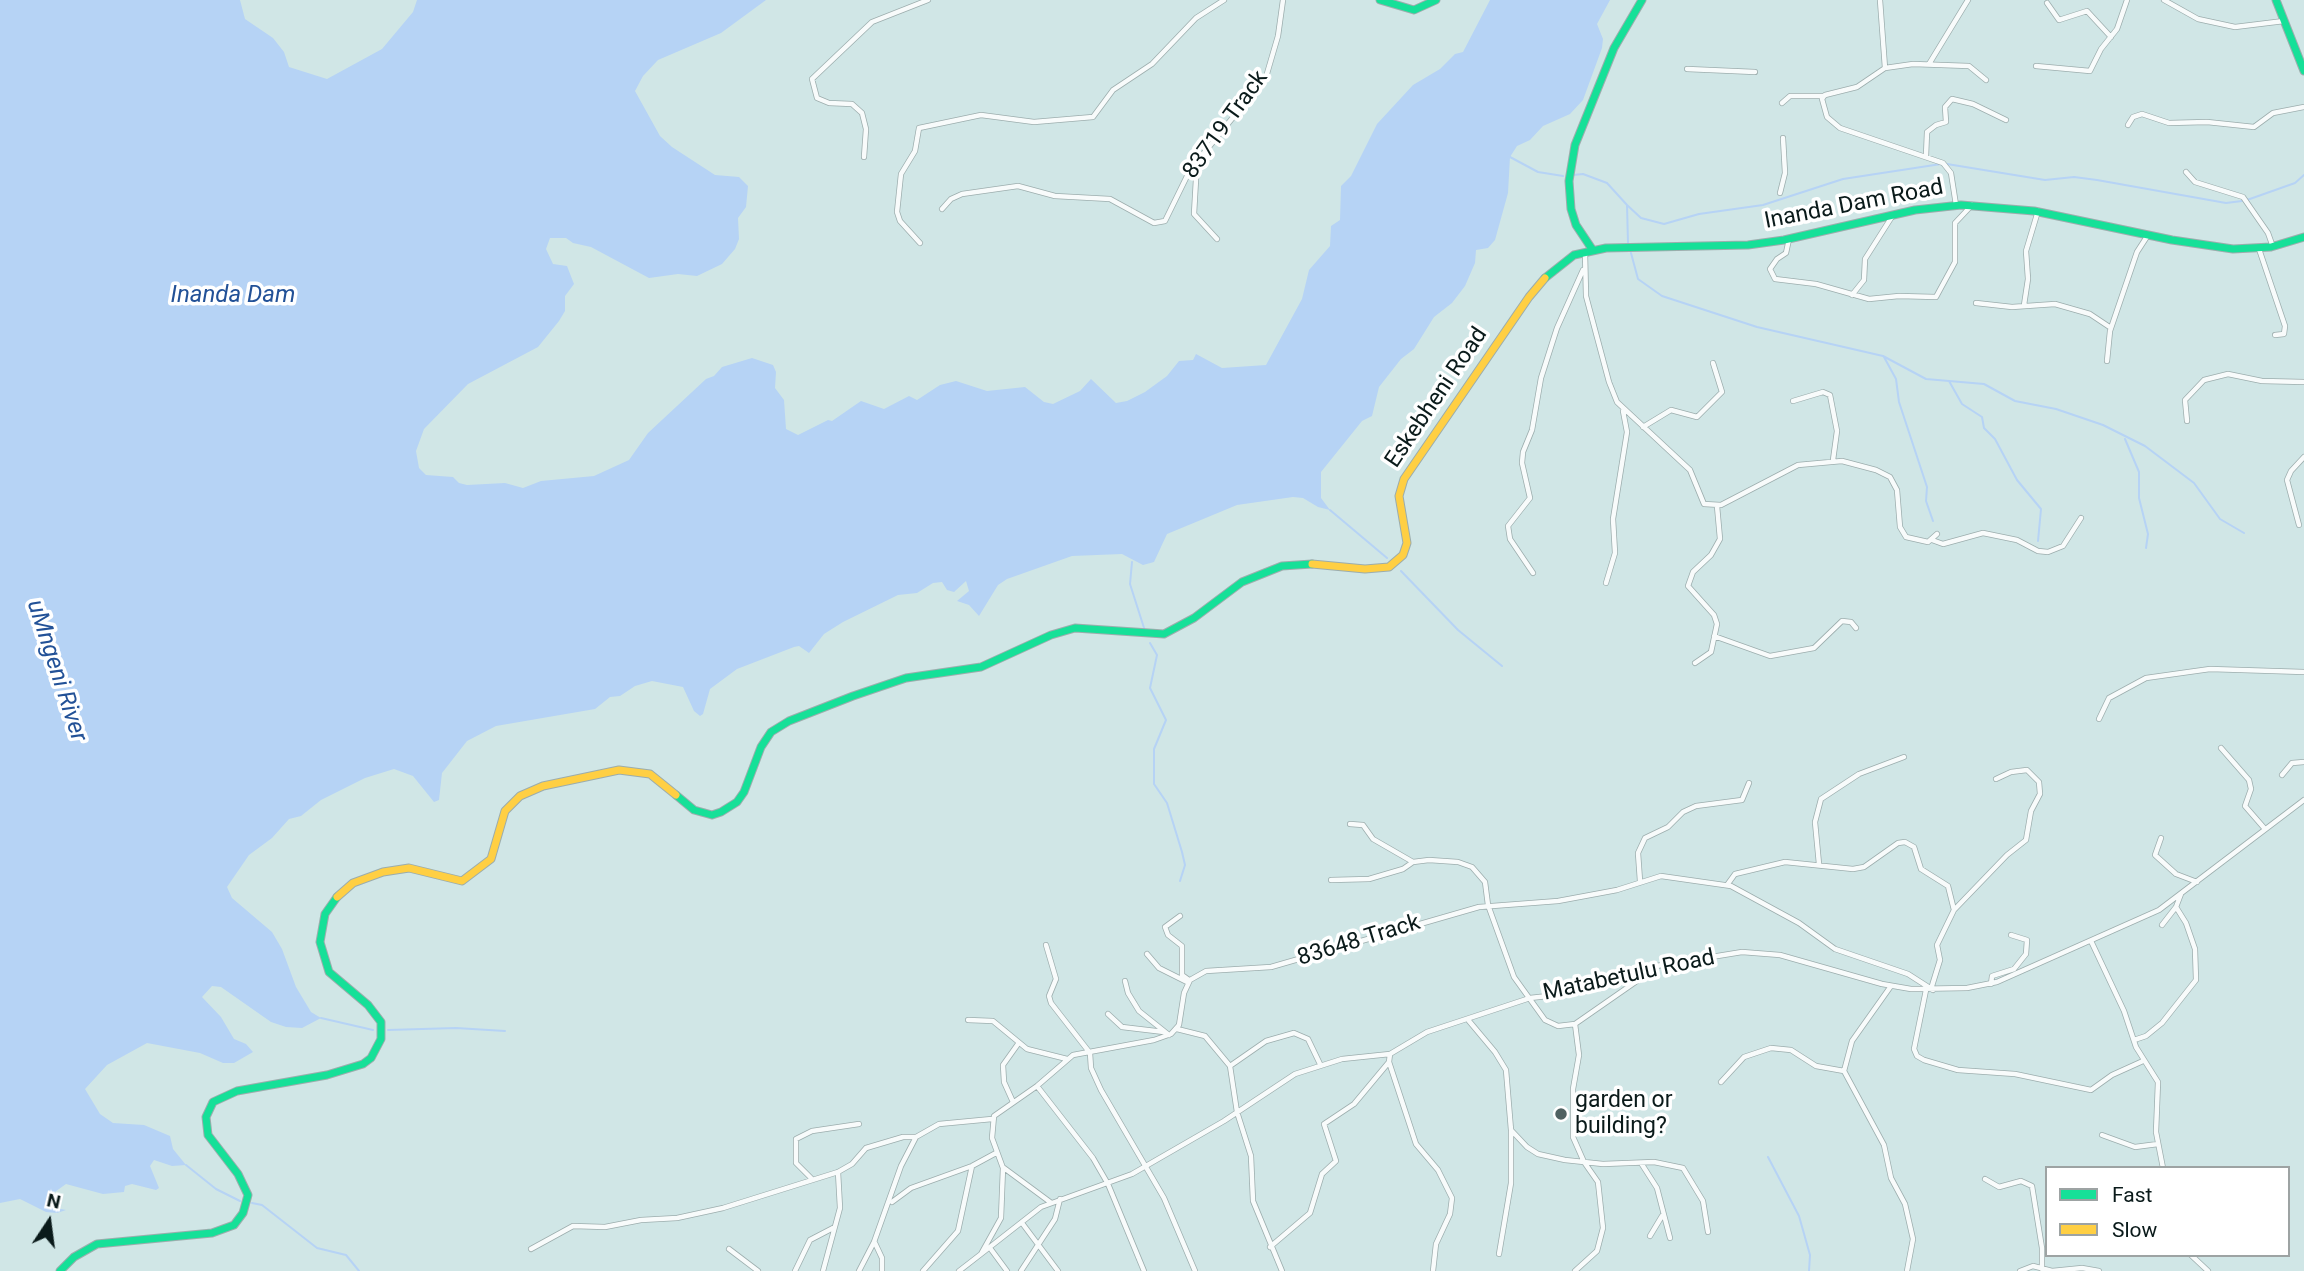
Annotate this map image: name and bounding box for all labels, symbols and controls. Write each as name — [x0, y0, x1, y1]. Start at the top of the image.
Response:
street label: 83719 Track — [1178, 66, 1274, 184]
street label: Inanda Dam Road — [1762, 174, 1946, 236]
water label: Inanda Dam — [171, 282, 295, 310]
street label: Eskebheni Road — [1380, 323, 1494, 473]
water label: uMngeni River — [20, 597, 92, 745]
street label: 83648 Track — [1294, 909, 1424, 973]
street label: Matabetulu Road — [1541, 944, 1717, 1008]
place label: garden or building? — [1575, 1087, 1672, 1141]
marker: garden or building? — [1553, 1106, 1569, 1122]
legend — [2045, 1166, 2290, 1257]
text: Fast — [2112, 1183, 2152, 1207]
north arrow — [14, 1187, 84, 1257]
text: N — [45, 1188, 63, 1214]
text: Slow — [2112, 1218, 2157, 1242]

